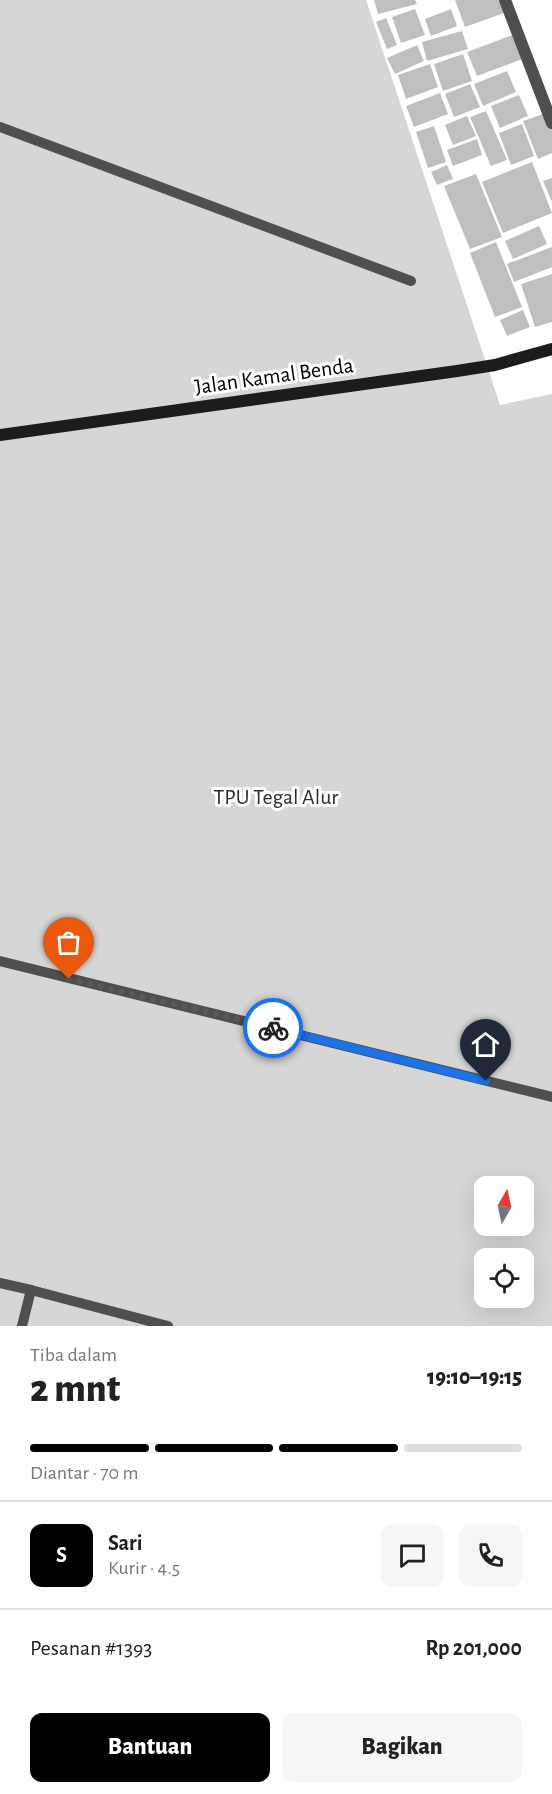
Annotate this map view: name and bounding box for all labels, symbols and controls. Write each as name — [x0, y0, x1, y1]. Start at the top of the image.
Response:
street label: Jalan Kamal Benda — [193, 354, 355, 398]
park label: TPU Tegal Alur — [214, 786, 338, 808]
pin — [43, 917, 94, 979]
icon: bag — [52, 926, 85, 959]
courier — [243, 998, 303, 1058]
icon: bike — [257, 1012, 290, 1045]
pin — [460, 1019, 511, 1081]
icon: home — [469, 1028, 502, 1061]
north arrow — [474, 1176, 534, 1236]
map controls — [474, 1176, 534, 1308]
button: locate — [474, 1248, 534, 1308]
text: Tiba dalam — [30, 1345, 117, 1365]
text: 19:10–19:15 — [427, 1366, 522, 1388]
text: 2 mnt — [30, 1370, 120, 1409]
text: Diantar · 70 m — [30, 1463, 138, 1483]
button: chat — [381, 1524, 444, 1587]
button: phone — [459, 1524, 522, 1587]
text: Sari — [108, 1532, 142, 1554]
text: S — [56, 1544, 67, 1566]
text: Kurir · 4.5 — [108, 1558, 180, 1578]
text: Pesanan #1393 — [30, 1637, 152, 1659]
text: Rp 201,000 — [426, 1637, 522, 1659]
button: Bantuan — [30, 1713, 270, 1782]
button: Bagikan — [282, 1713, 522, 1782]

